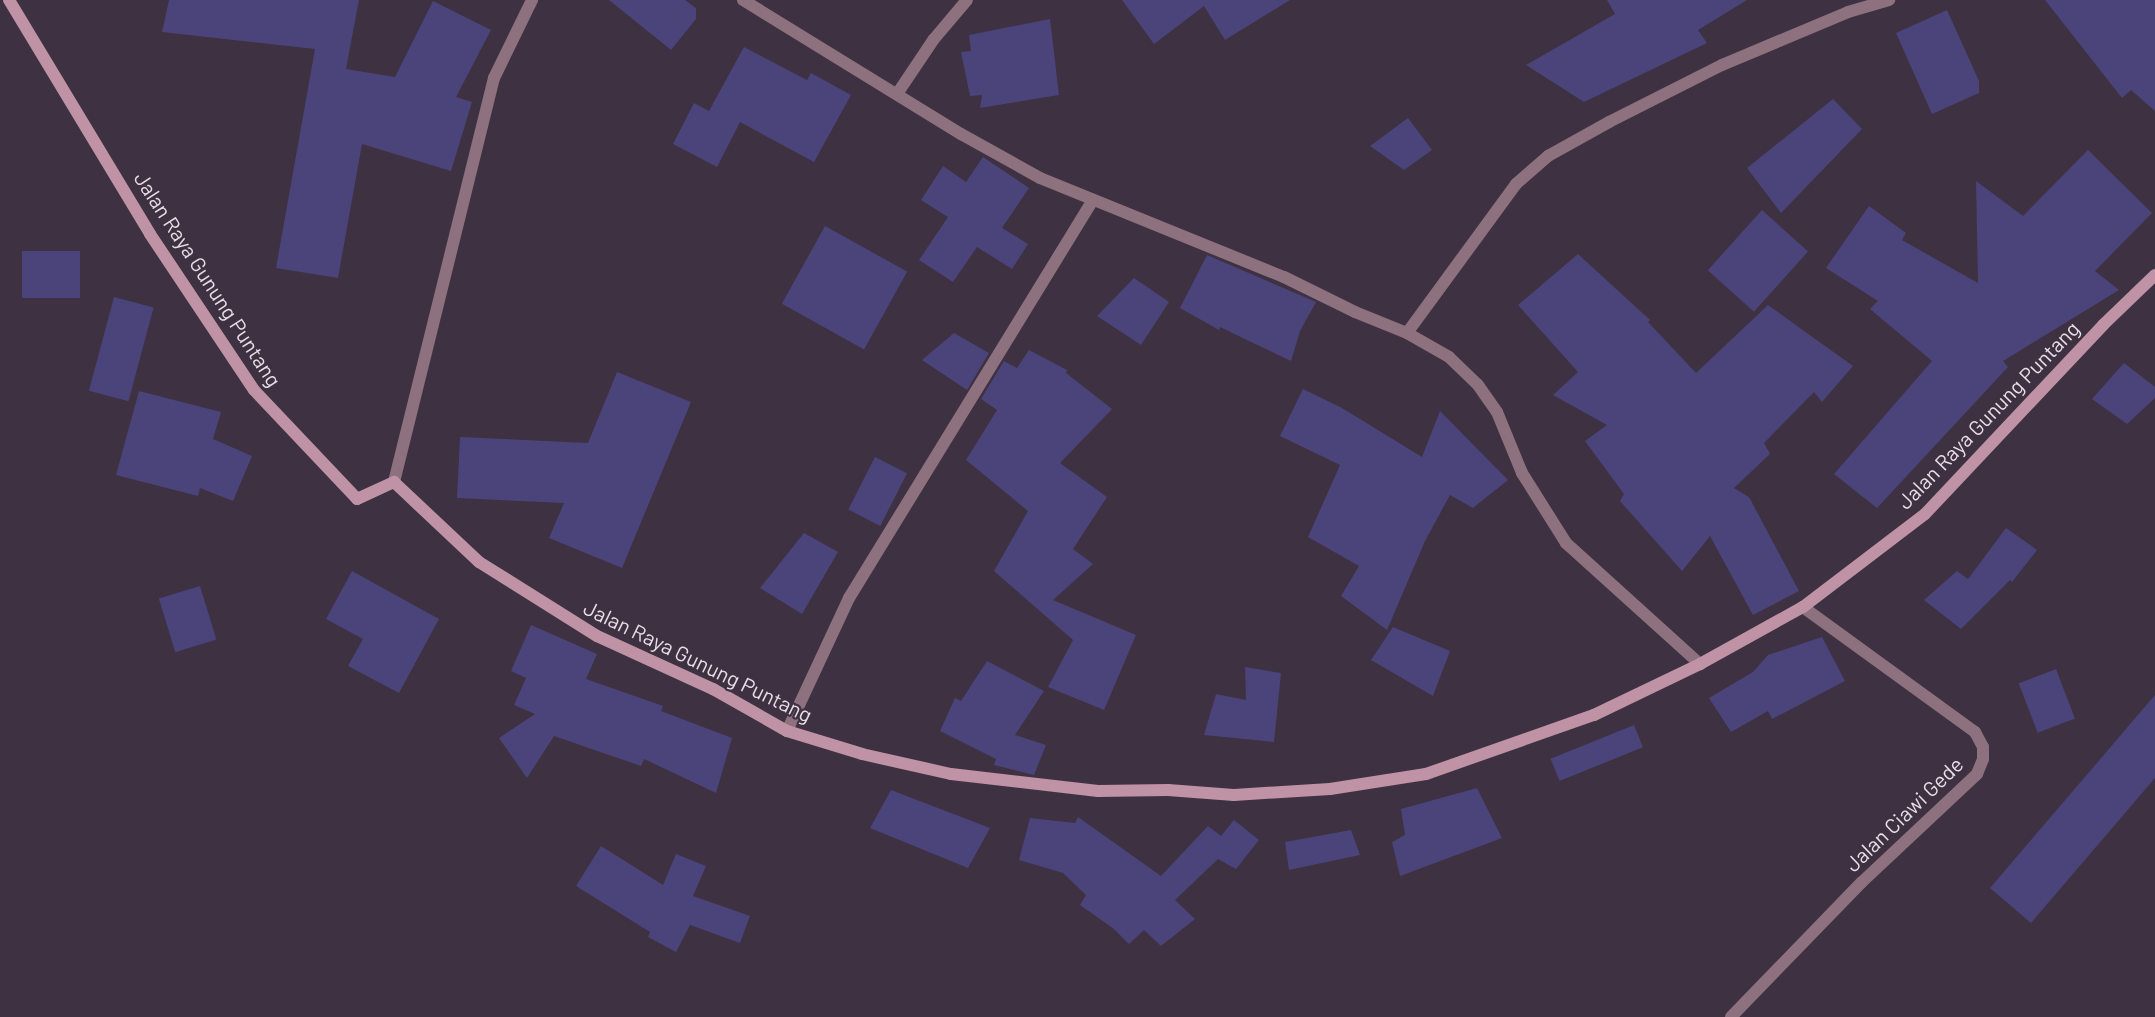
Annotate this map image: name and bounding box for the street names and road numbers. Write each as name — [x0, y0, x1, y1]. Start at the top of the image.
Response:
street label: Jalan Raya Gunung Puntang — [129, 167, 287, 391]
street label: Jalan Raya Gunung Puntang — [1892, 316, 2084, 514]
street label: Jalan Raya Gunung Puntang — [580, 595, 816, 727]
street label: Jalan Ciawi Gede — [1840, 751, 1968, 877]

